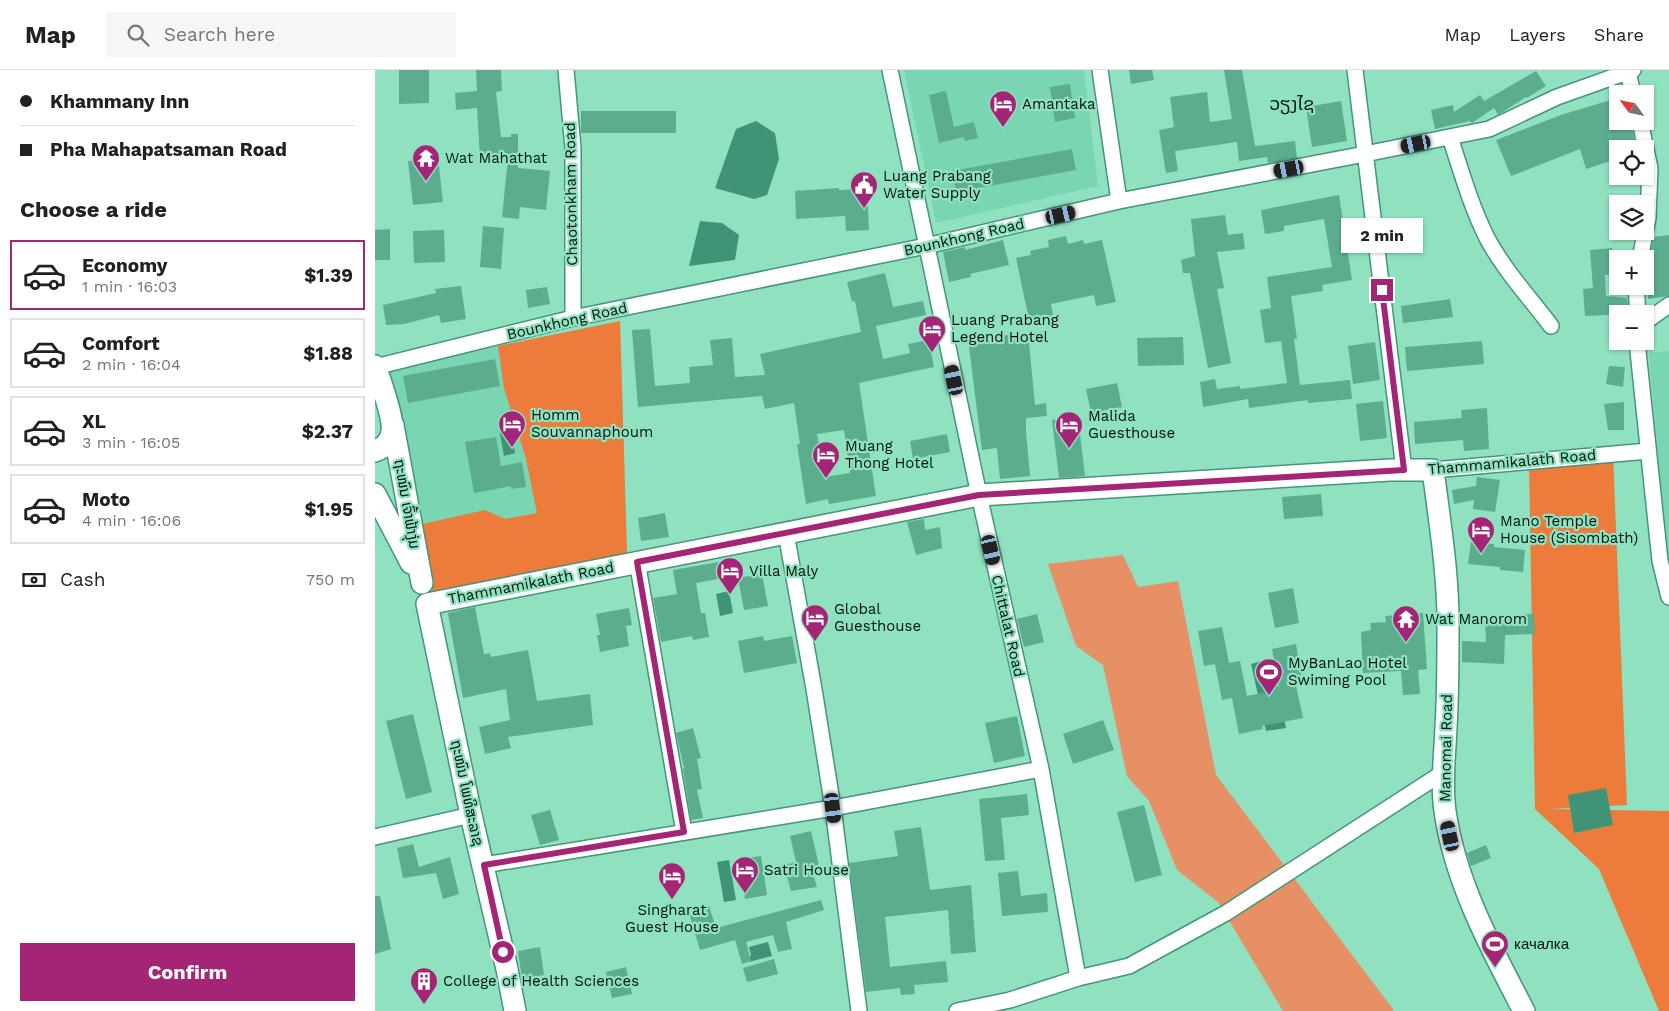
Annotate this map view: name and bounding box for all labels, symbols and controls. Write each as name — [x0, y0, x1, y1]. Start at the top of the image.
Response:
search box — [106, 12, 456, 57]
text: Map — [25, 21, 76, 49]
icon: search — [124, 21, 152, 49]
text: Search here — [164, 23, 275, 46]
text: Map — [1444, 24, 1481, 45]
text: Layers — [1509, 24, 1566, 45]
text: Share — [1594, 24, 1644, 45]
north arrow — [1609, 85, 1654, 130]
map controls — [1609, 85, 1654, 350]
hotel icon: Amantaka — [988, 89, 1018, 128]
text: Khammany Inn — [50, 90, 189, 113]
district label: ວຽງໄຊ — [1270, 93, 1314, 115]
place label: Amantaka — [1022, 95, 1096, 113]
street label: Chaotonkham Road — [561, 122, 581, 266]
car — [1399, 134, 1432, 154]
text: Pha Mahapatsaman Road — [50, 138, 287, 161]
button: locate — [1609, 140, 1654, 185]
temple icon: Wat Mahathat — [411, 143, 441, 182]
place label: Wat Mahathat — [445, 149, 548, 167]
car — [1272, 159, 1305, 179]
place label: Luang Prabang Water Supply — [883, 167, 991, 202]
public building icon: Luang Prabang Water Supply — [849, 170, 879, 209]
button: layers — [1609, 195, 1654, 240]
text: Choose a ride — [20, 197, 167, 222]
car — [1044, 204, 1077, 226]
street label: Bounkhong Road — [902, 214, 1026, 260]
callout: 2 min — [1341, 218, 1423, 252]
text: 2 min — [1360, 226, 1404, 245]
button: + — [1609, 250, 1654, 295]
icon: car — [22, 253, 67, 298]
text: Economy — [82, 254, 167, 277]
text: $1.39 — [304, 264, 353, 287]
text: 1 min · 16:03 — [82, 277, 177, 296]
route end — [1371, 279, 1393, 301]
street label: Bounkhong Road — [505, 298, 629, 344]
button: − — [1609, 305, 1654, 350]
place label: Luang Prabang Legend Hotel — [951, 311, 1059, 346]
hotel icon: Luang Prabang Legend Hotel — [917, 314, 947, 353]
icon: car — [22, 331, 67, 376]
text: Comfort — [82, 332, 160, 355]
text: $1.88 — [303, 342, 353, 365]
text: 2 min · 16:04 — [82, 355, 181, 374]
car — [943, 364, 964, 396]
place label: Homm Souvannaphoum — [531, 406, 653, 441]
place label: Malida Guesthouse — [1088, 407, 1175, 442]
icon: car — [22, 409, 67, 454]
hotel icon: Homm Souvannaphoum — [497, 409, 527, 448]
text: XL — [82, 410, 106, 433]
hotel icon: Malida Guesthouse — [1054, 410, 1084, 449]
text: $2.37 — [302, 420, 353, 443]
text: 3 min · 16:05 — [82, 433, 180, 452]
place label: Muang Thong Hotel — [845, 437, 934, 472]
hotel icon: Muang Thong Hotel — [811, 440, 841, 479]
street label: Thammamikalath Road — [1427, 446, 1597, 478]
street label: ຖະໜົນ ເຈົ້າຟ້າງຸ່ມ — [387, 457, 426, 551]
icon: car — [22, 487, 67, 532]
text: Moto — [82, 488, 130, 511]
text: $1.95 — [304, 498, 353, 521]
text: 4 min · 16:06 — [82, 511, 181, 530]
place label: Mano Temple House (Sisombath) — [1500, 512, 1638, 547]
hotel icon: Mano Temple House (Sisombath) — [1466, 515, 1496, 554]
car — [980, 534, 1001, 566]
hotel icon: Villa Maly — [715, 556, 745, 595]
street label: Thammamikalath Road — [446, 558, 616, 608]
place label: Villa Maly — [749, 562, 819, 580]
icon: cash — [20, 566, 48, 594]
text: Cash — [60, 568, 106, 591]
text: 750 m — [306, 570, 355, 589]
street label: Chittalat Road — [987, 573, 1029, 679]
place label: Global Guesthouse — [834, 600, 921, 635]
hotel icon: Global Guesthouse — [800, 603, 830, 642]
temple icon: Wat Manorom — [1391, 604, 1421, 643]
place label: Wat Manorom — [1425, 610, 1527, 628]
place label: MyBanLao Hotel Swiming Pool — [1288, 654, 1407, 689]
sports icon: MyBanLao Hotel Swiming Pool — [1254, 657, 1284, 696]
street label: Manomai Road — [1436, 694, 1456, 802]
street label: ຖະໜົນ ໂພທິສະລາຊ — [447, 738, 487, 848]
car — [823, 792, 842, 824]
car — [1439, 820, 1460, 852]
hotel icon: Satri House — [730, 855, 760, 894]
hotel icon: Singharat Guest House — [657, 861, 687, 900]
place label: Satri House — [764, 861, 849, 879]
place label: Singharat Guest House — [625, 901, 719, 936]
sports icon: качалка — [1480, 929, 1510, 968]
place label: качалка — [1514, 935, 1570, 953]
route start — [492, 941, 514, 963]
button: Confirm — [20, 943, 355, 1001]
building icon: College of Health Sciences — [409, 966, 439, 1005]
place label: College of Health Sciences — [443, 972, 639, 990]

